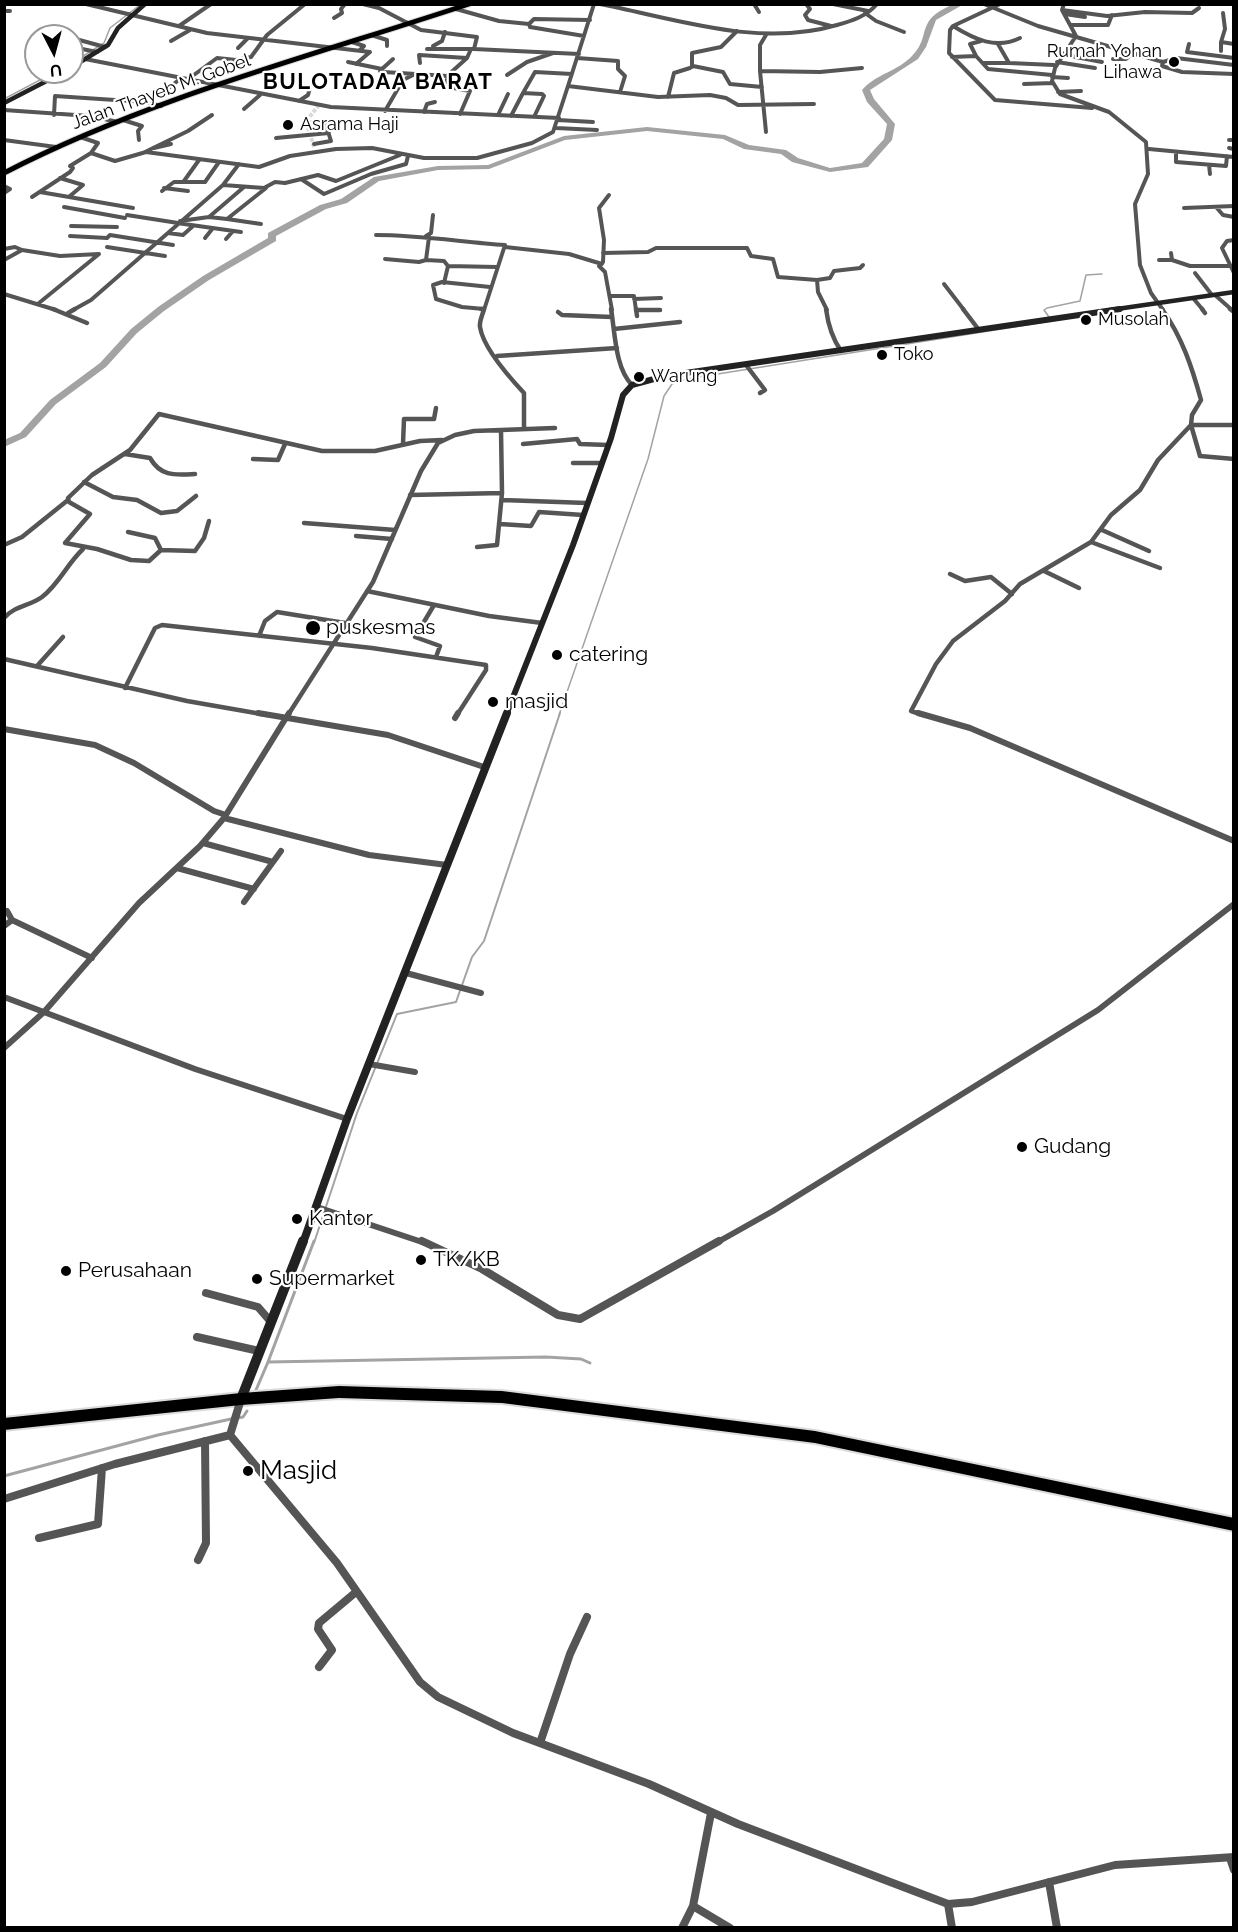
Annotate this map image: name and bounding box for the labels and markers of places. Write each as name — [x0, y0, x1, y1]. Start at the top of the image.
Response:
place label: Rumah Yohan Lihawa — [1047, 41, 1162, 84]
marker: Rumah Yohan Lihawa — [1167, 55, 1181, 69]
place label: Asrama Haji — [300, 114, 399, 136]
marker: Asrama Haji — [281, 118, 295, 132]
place label: Musolah — [1098, 309, 1169, 331]
marker: Musolah — [1079, 313, 1093, 327]
place label: Toko — [894, 344, 933, 366]
marker: Toko — [875, 348, 889, 362]
place label: Warung — [651, 366, 717, 388]
marker: Warung — [632, 370, 646, 384]
place label: puskesmas — [326, 615, 435, 641]
marker: puskesmas — [304, 619, 322, 637]
place label: catering — [569, 642, 648, 668]
marker: catering — [550, 648, 564, 662]
place label: masjid — [505, 689, 568, 715]
marker: masjid — [486, 695, 500, 709]
place label: Gudang — [1034, 1134, 1111, 1160]
marker: Gudang — [1015, 1140, 1029, 1154]
place label: Kantor — [309, 1206, 373, 1232]
marker: Kantor — [290, 1212, 304, 1226]
place label: TK/KB — [433, 1247, 500, 1273]
marker: TK/KB — [414, 1253, 428, 1267]
place label: Perusahaan — [78, 1258, 192, 1284]
marker: Perusahaan — [59, 1264, 73, 1278]
place label: Supermarket — [269, 1266, 395, 1292]
marker: Supermarket — [250, 1272, 264, 1286]
place label: Masjid — [260, 1455, 337, 1487]
marker: Masjid — [241, 1464, 255, 1478]

